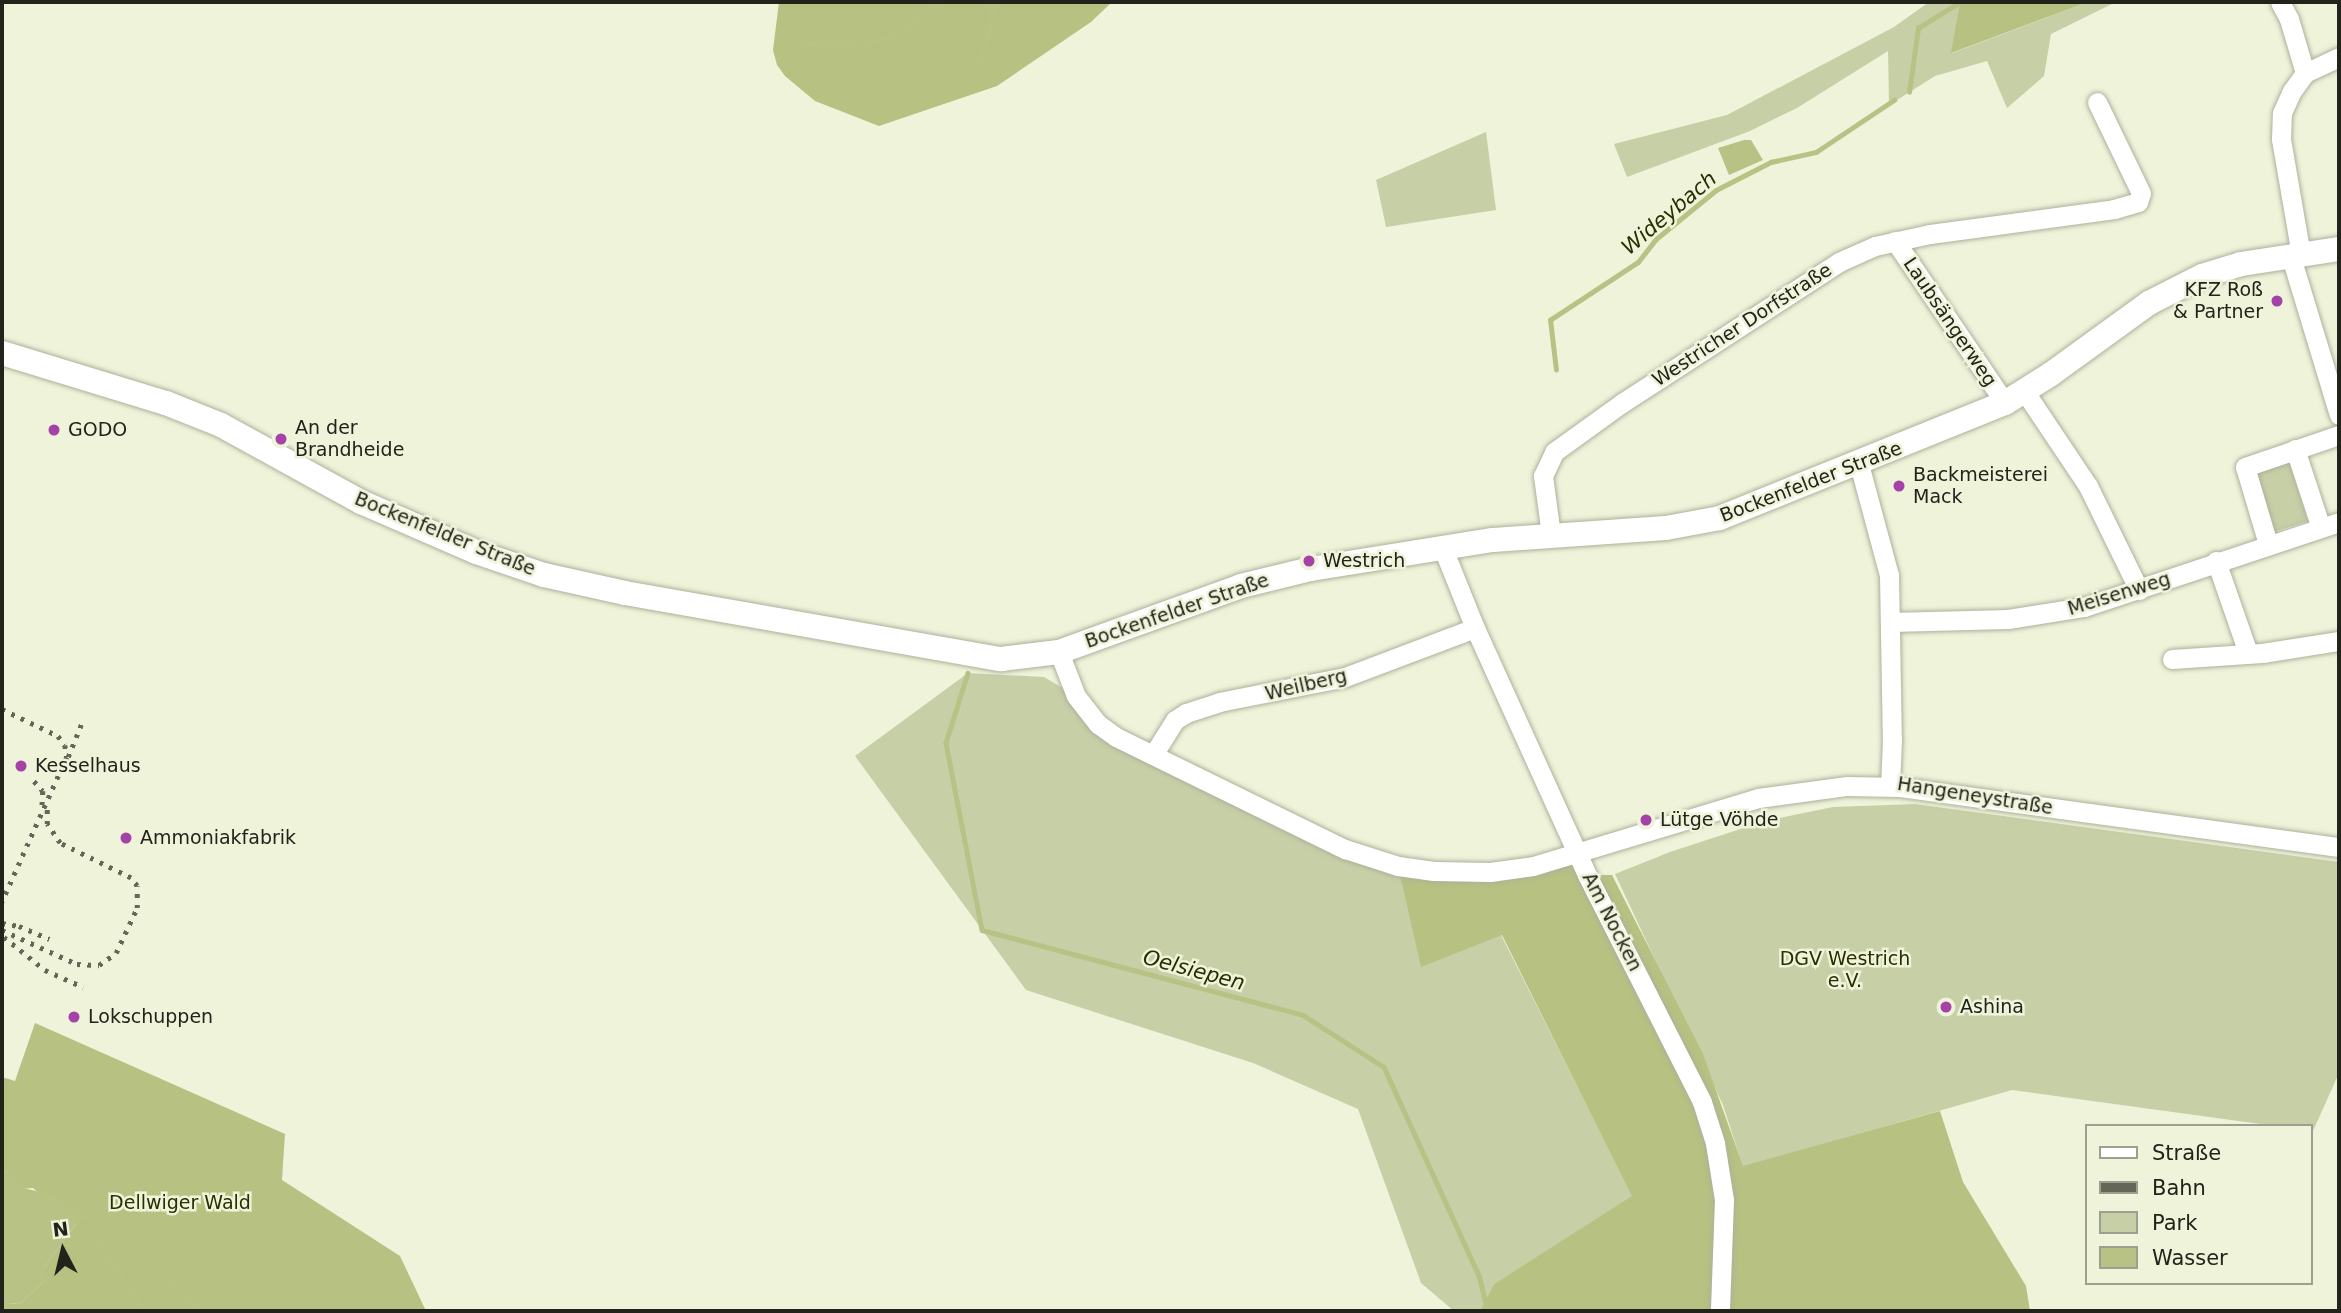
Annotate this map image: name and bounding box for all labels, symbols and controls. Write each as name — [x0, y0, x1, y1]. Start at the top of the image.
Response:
water label: Wideybach — [1616, 166, 1722, 260]
street label: Laubsängerweg — [1898, 253, 2002, 391]
street label: Westricher Dorfstraße — [1648, 259, 1836, 391]
place label: KFZ Roß & Partner — [2173, 279, 2263, 323]
marker: KFZ Roß & Partner — [2269, 293, 2285, 309]
place label: An der Brandheide — [295, 417, 404, 461]
place label: GODO — [68, 419, 127, 441]
marker: GODO — [46, 422, 62, 438]
marker: An der Brandheide — [273, 431, 289, 447]
street label: Bockenfelder Straße — [1717, 437, 1905, 527]
place label: Backmeisterei Mack — [1913, 464, 2048, 508]
marker: Backmeisterei Mack — [1891, 478, 1907, 494]
street label: Bockenfelder Straße — [351, 487, 539, 581]
place label: Westrich — [1323, 550, 1405, 572]
marker: Westrich — [1301, 553, 1317, 569]
street label: Meisenweg — [2065, 568, 2173, 620]
street label: Bockenfelder Straße — [1082, 569, 1272, 653]
street label: Weilberg — [1263, 665, 1349, 705]
place label: Kesselhaus — [35, 755, 141, 777]
marker: Kesselhaus — [13, 758, 29, 774]
street label: Hangeneystraße — [1896, 772, 2054, 820]
place label: Lütge Vöhde — [1660, 809, 1778, 831]
marker: Lütge Vöhde — [1638, 812, 1654, 828]
place label: Ammoniakfabrik — [140, 827, 296, 849]
marker: Ammoniakfabrik — [118, 830, 134, 846]
street label: Am Nocken — [1577, 869, 1647, 975]
water label: Oelsiepen — [1140, 944, 1248, 996]
park label: DGV Westrich e.V. — [1780, 948, 1910, 992]
place label: Ashina — [1960, 996, 2024, 1018]
marker: Ashina — [1938, 999, 1954, 1015]
place label: Lokschuppen — [88, 1006, 213, 1028]
marker: Lokschuppen — [66, 1009, 82, 1025]
legend — [2086, 1124, 2313, 1285]
text: Straße — [2152, 1141, 2221, 1165]
text: Bahn — [2152, 1176, 2206, 1200]
park label: Dellwiger Wald — [109, 1192, 251, 1214]
text: Park — [2152, 1211, 2197, 1235]
north arrow — [28, 1215, 98, 1285]
text: N — [51, 1217, 70, 1241]
text: Wasser — [2152, 1246, 2228, 1270]

